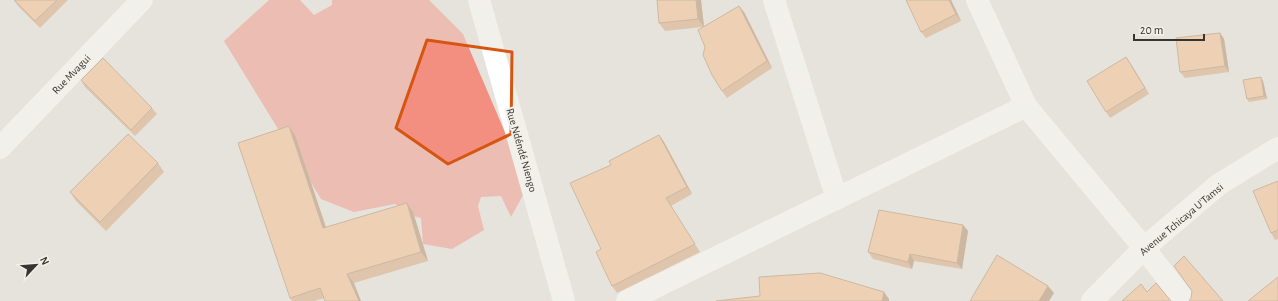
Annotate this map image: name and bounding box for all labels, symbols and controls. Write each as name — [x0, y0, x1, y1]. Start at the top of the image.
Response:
scale bar — [1134, 16, 1204, 42]
text: 20 m — [1140, 24, 1163, 36]
street label: Rue Mvagui — [50, 53, 93, 96]
street label: Rue Ndéndé Niengo — [504, 107, 539, 193]
street label: Avenue Tchicaya U'Tamsi — [1137, 181, 1225, 258]
north arrow — [16, 245, 56, 285]
text: N — [38, 255, 51, 267]

